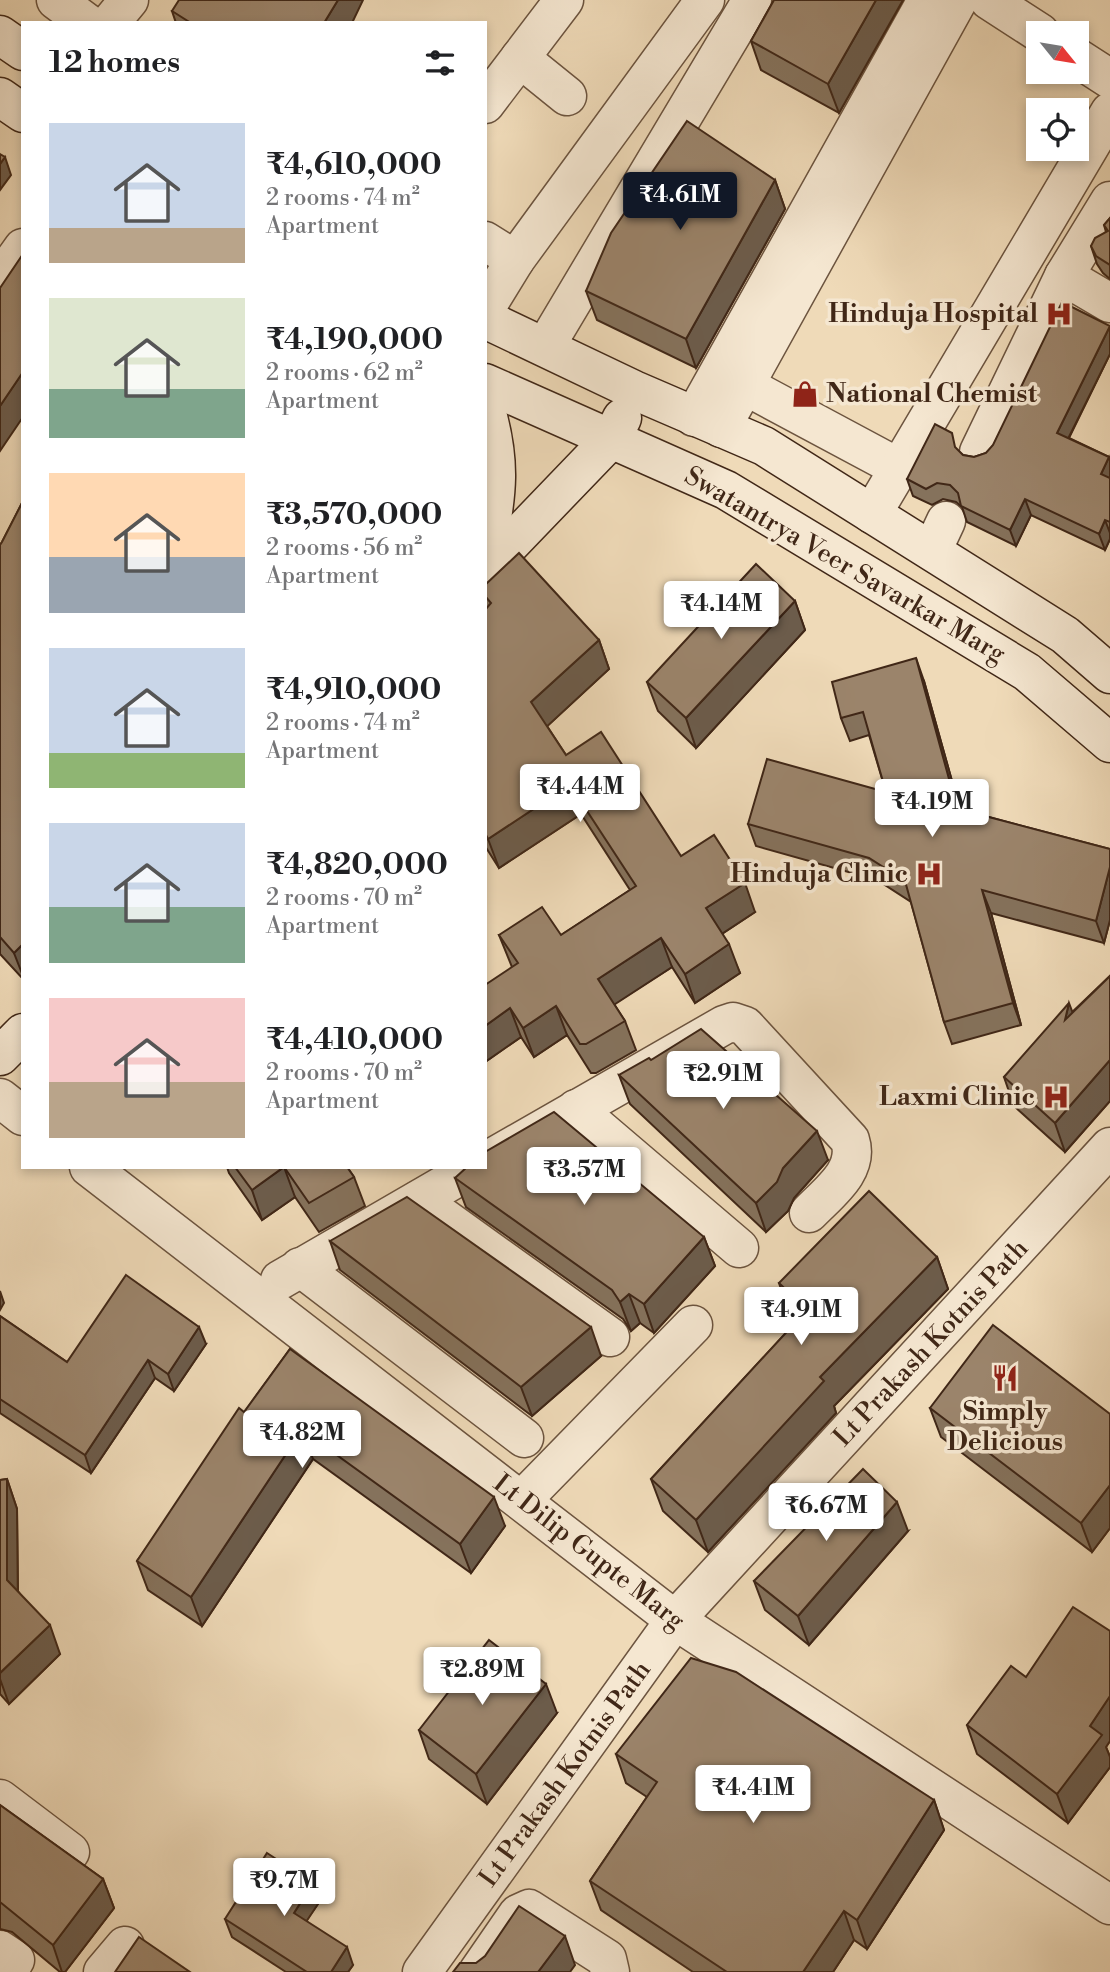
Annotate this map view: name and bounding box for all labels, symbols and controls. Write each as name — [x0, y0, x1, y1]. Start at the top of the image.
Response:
north arrow — [1026, 21, 1088, 84]
map controls — [1026, 21, 1089, 161]
text: 12 homes — [49, 44, 180, 82]
icon: filters — [421, 44, 459, 82]
button: locate — [1026, 98, 1089, 161]
text: ₹4,610,000 — [266, 146, 441, 184]
icon: home — [105, 151, 189, 235]
pin: ₹4.61M — [623, 173, 737, 232]
text: ₹4.61M — [639, 181, 721, 209]
text: 2 rooms · 74 m² — [266, 184, 420, 212]
text: Apartment — [266, 212, 379, 240]
place label: Hinduja Hospital — [828, 298, 1038, 330]
hospital icon: Hinduja Hospital — [1044, 299, 1074, 329]
text: ₹4,190,000 — [266, 321, 443, 359]
icon: home — [105, 326, 189, 410]
text: 2 rooms · 62 m² — [266, 359, 423, 387]
place label: National Chemist — [826, 378, 1038, 410]
shop icon: National Chemist — [790, 379, 820, 409]
text: Apartment — [266, 387, 379, 415]
street label: Swatantrya Veer Savarkar Marg — [679, 460, 1012, 670]
text: ₹3,570,000 — [266, 496, 442, 534]
icon: home — [105, 501, 189, 585]
text: 2 rooms · 56 m² — [266, 534, 422, 562]
text: Apartment — [266, 562, 379, 590]
pin: ₹4.14M — [664, 582, 778, 641]
text: ₹4.14M — [680, 590, 762, 618]
text: ₹4,910,000 — [266, 671, 441, 709]
icon: home — [105, 676, 189, 760]
text: 2 rooms · 74 m² — [266, 709, 420, 737]
text: Apartment — [266, 737, 379, 765]
pin: ₹4.44M — [523, 764, 637, 824]
text: ₹4.44M — [536, 773, 624, 801]
pin: ₹4.19M — [875, 780, 989, 839]
text: ₹4.19M — [891, 788, 973, 816]
text: ₹4,820,000 — [266, 846, 448, 884]
icon: home — [105, 851, 189, 935]
place label: Hinduja Clinic — [730, 858, 908, 890]
hospital icon: Hinduja Clinic — [914, 859, 944, 889]
text: 2 rooms · 70 m² — [266, 884, 422, 912]
text: Apartment — [266, 912, 379, 940]
text: ₹4,410,000 — [266, 1021, 443, 1059]
icon: home — [105, 1026, 189, 1110]
pin: ₹2.91M — [666, 1052, 780, 1111]
text: 2 rooms · 70 m² — [266, 1059, 422, 1087]
text: ₹2.91M — [683, 1060, 763, 1088]
place label: Laxmi Clinic — [879, 1081, 1035, 1113]
hospital icon: Laxmi Clinic — [1041, 1082, 1071, 1112]
text: Apartment — [266, 1087, 379, 1115]
pin: ₹3.57M — [527, 1148, 641, 1207]
text: ₹3.57M — [543, 1156, 625, 1184]
street label: Lt Prakash Kotnis Path — [827, 1233, 1035, 1453]
pin: ₹4.91M — [744, 1288, 858, 1347]
text: ₹4.91M — [760, 1296, 842, 1324]
restaurant icon: Simply Delicious — [990, 1363, 1020, 1393]
place label: Simply Delicious — [947, 1396, 1063, 1458]
pin: ₹4.82M — [245, 1410, 359, 1470]
text: ₹4.82M — [259, 1419, 345, 1447]
street label: Lt Dilip Gupte Marg — [487, 1467, 692, 1637]
pin: ₹6.67M — [769, 1484, 883, 1543]
text: ₹6.67M — [785, 1492, 867, 1520]
pin: ₹2.89M — [425, 1648, 539, 1707]
street label: Lt Prakash Kotnis Path — [472, 1655, 658, 1893]
text: ₹2.89M — [439, 1656, 525, 1684]
pin: ₹4.41M — [696, 1766, 810, 1825]
text: ₹4.41M — [711, 1774, 795, 1802]
pin: ₹9.7M — [235, 1858, 333, 1918]
text: ₹9.7M — [249, 1867, 319, 1895]

